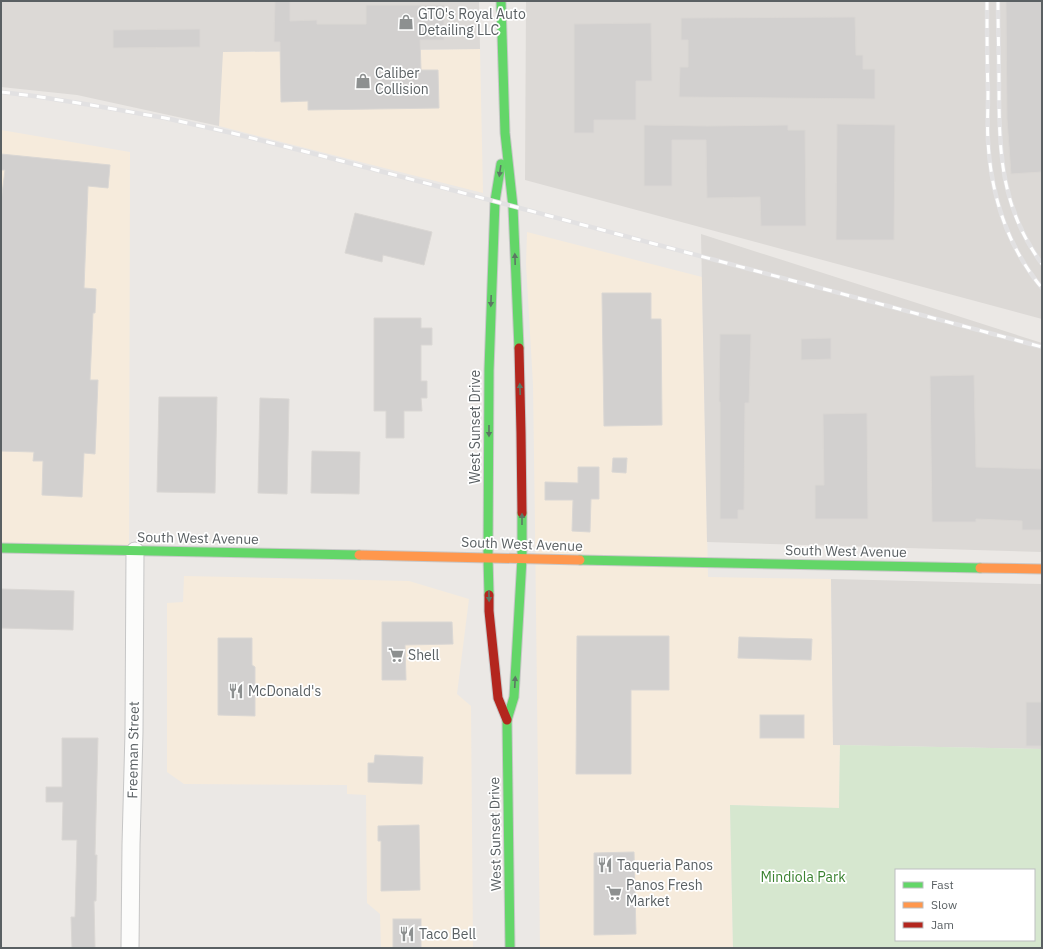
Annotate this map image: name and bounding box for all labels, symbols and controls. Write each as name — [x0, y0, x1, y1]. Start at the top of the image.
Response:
place label: GTO's Royal Auto Detailing LLC — [418, 5, 526, 39]
shop icon: GTO's Royal Auto Detailing LLC — [397, 13, 415, 31]
place label: Caliber Collision — [375, 64, 429, 98]
shop icon: Caliber Collision — [354, 72, 372, 90]
one-way arrow — [497, 165, 503, 177]
one-way arrow — [512, 252, 518, 265]
one-way arrow — [488, 295, 494, 308]
street label: West Sunset Drive — [466, 370, 484, 484]
one-way arrow — [517, 383, 524, 395]
one-way arrow — [486, 425, 492, 438]
one-way arrow — [519, 512, 525, 525]
street label: South West Avenue — [137, 528, 259, 548]
street label: South West Avenue — [461, 533, 583, 555]
street label: South West Avenue — [785, 541, 907, 561]
one-way arrow — [486, 590, 492, 603]
supermarket icon: Shell — [387, 646, 405, 664]
place label: Shell — [408, 646, 440, 664]
one-way arrow — [511, 676, 518, 688]
restaurant icon: McDonald's — [227, 682, 245, 700]
place label: McDonald's — [248, 682, 321, 700]
street label: Freeman Street — [123, 701, 143, 799]
street label: West Sunset Drive — [485, 776, 505, 891]
restaurant icon: Taqueria Panos — [596, 856, 614, 874]
place label: Taqueria Panos — [617, 856, 713, 874]
park label: Mindiola Park — [760, 868, 846, 886]
legend — [895, 869, 1035, 941]
place label: Panos Fresh Market — [626, 876, 703, 910]
text: Fast — [931, 877, 954, 892]
supermarket icon: Panos Fresh Market — [605, 884, 623, 902]
text: Slow — [931, 897, 957, 912]
text: Jam — [931, 917, 954, 932]
restaurant icon: Taco Bell — [398, 925, 416, 943]
place label: Taco Bell — [419, 925, 476, 943]

